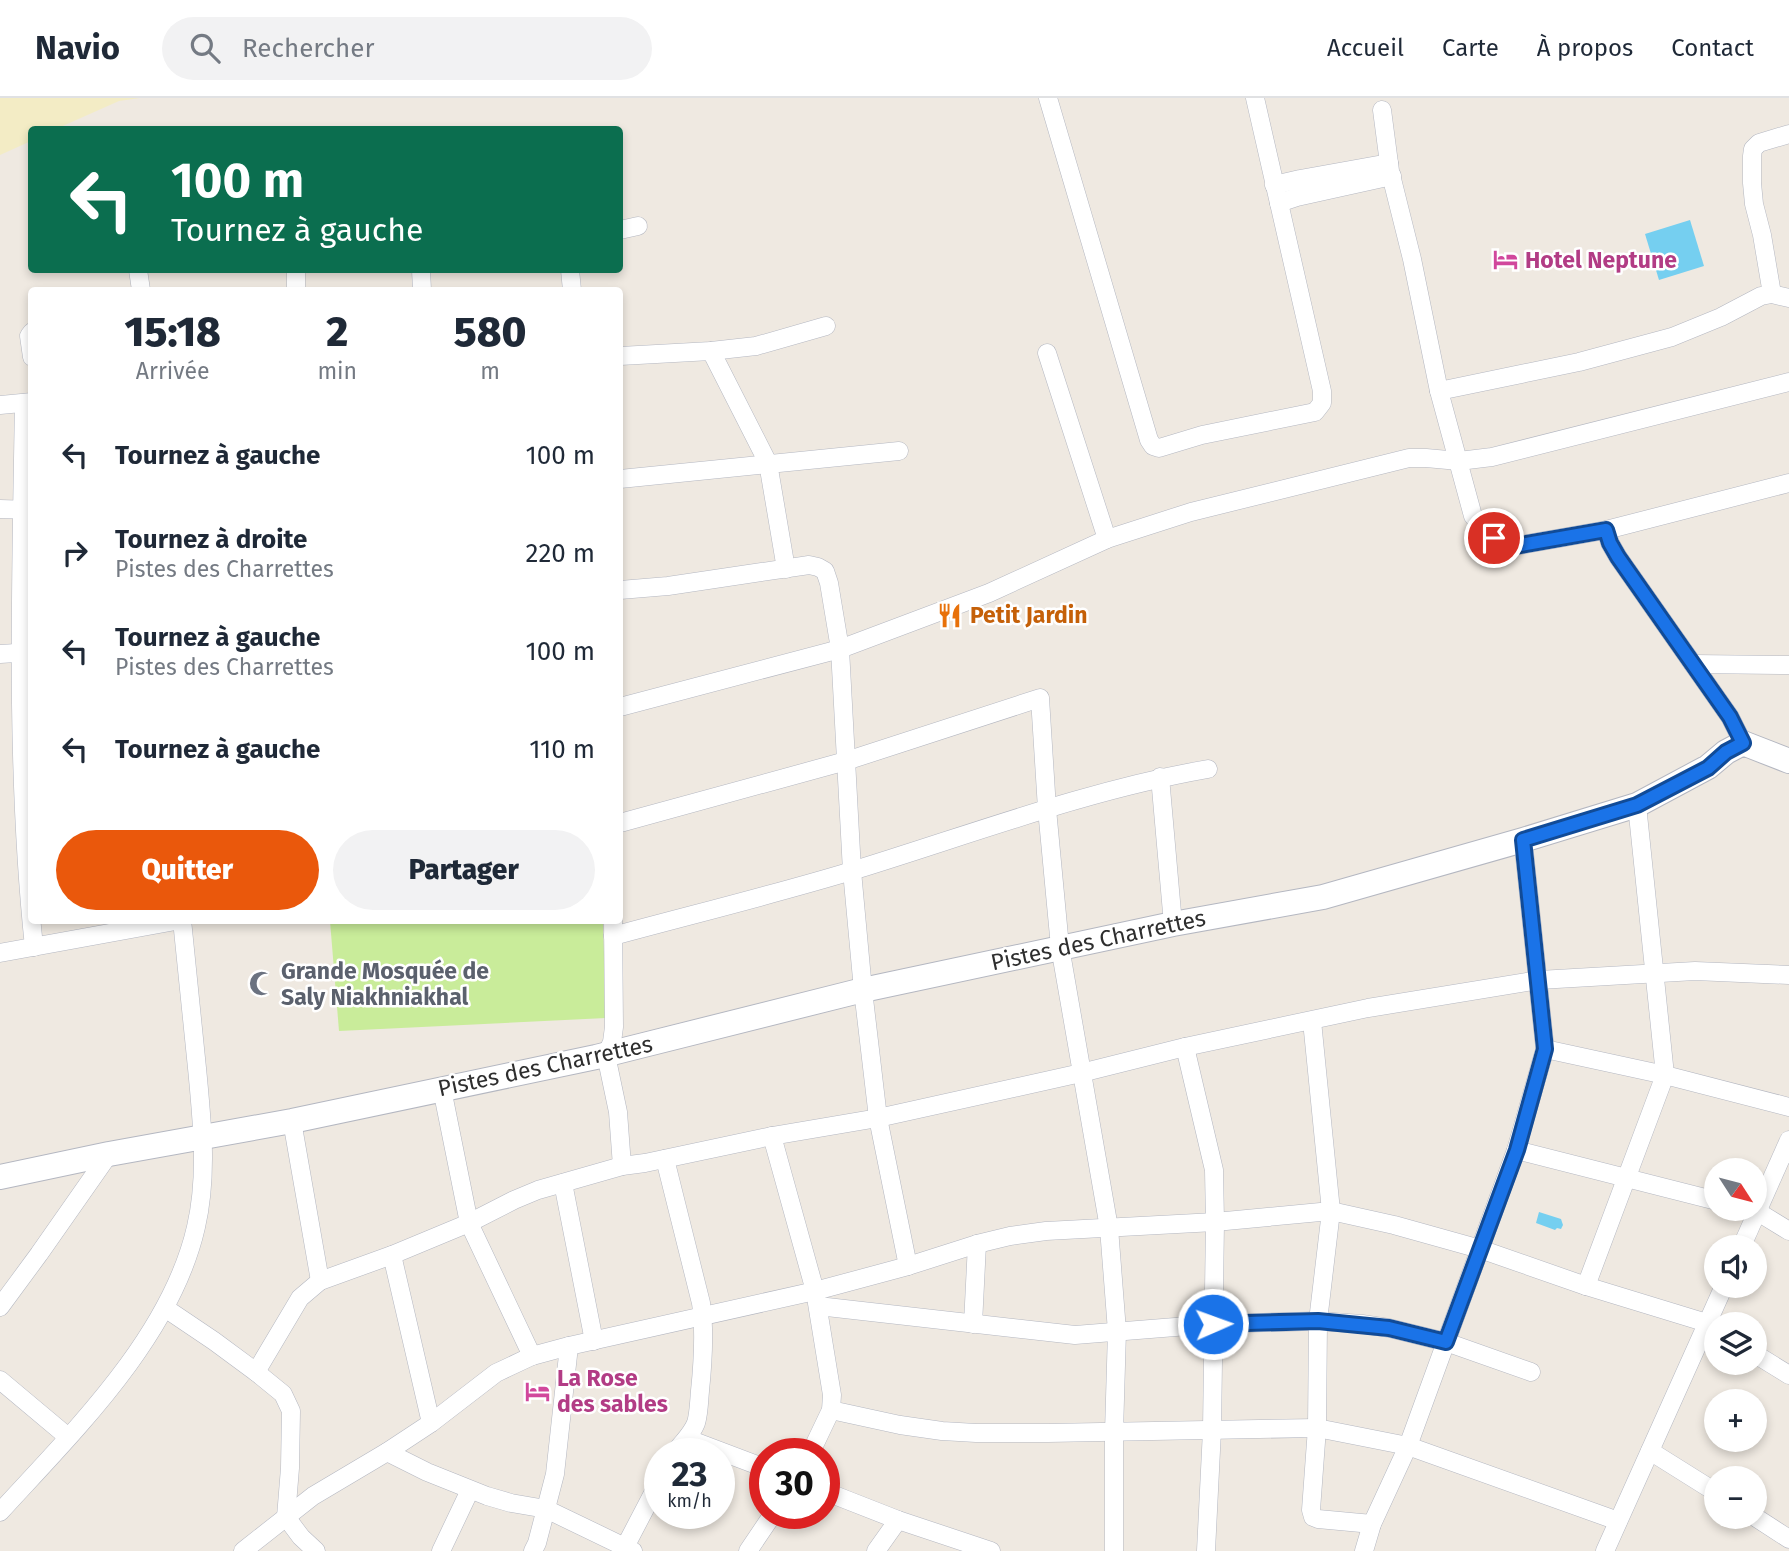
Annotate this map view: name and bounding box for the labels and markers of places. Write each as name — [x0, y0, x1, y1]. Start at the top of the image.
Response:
hotel icon: Hotel Neptune — [1491, 246, 1519, 274]
place label: Hotel Neptune — [1525, 246, 1677, 274]
pin — [1464, 508, 1524, 568]
restaurant icon: Petit Jardin — [936, 601, 964, 629]
place label: Petit Jardin — [970, 601, 1087, 629]
place label: Grande Mosquée de Saly Niakhniakhal — [281, 957, 489, 1011]
mosque icon: Grande Mosquée de Saly Niakhniakhal — [247, 970, 275, 998]
place label: La Rose des sables — [557, 1364, 668, 1418]
hotel icon: La Rose des sables — [523, 1377, 551, 1405]

